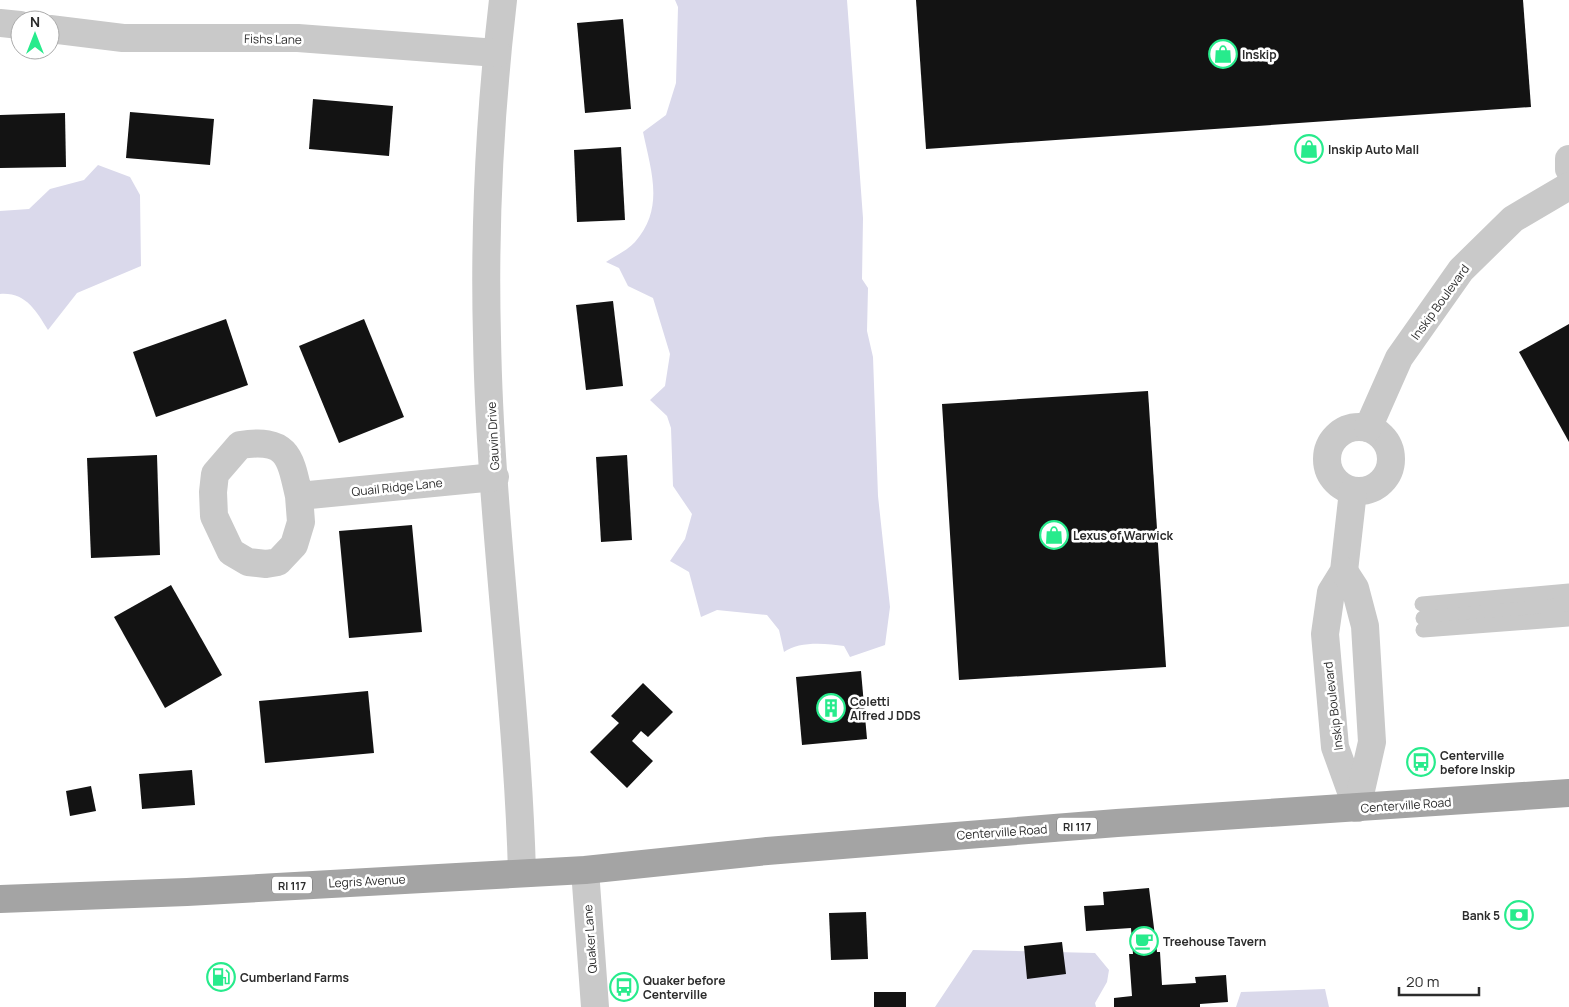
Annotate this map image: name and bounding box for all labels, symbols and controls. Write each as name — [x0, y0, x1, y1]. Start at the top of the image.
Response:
north arrow — [10, 10, 60, 60]
text: N — [30, 12, 40, 31]
street label: Fishs Lane — [244, 30, 302, 48]
shop icon: Inskip — [1208, 39, 1238, 69]
place label: Inskip — [1242, 46, 1277, 63]
shop icon: Inskip Auto Mall — [1294, 134, 1324, 164]
place label: Inskip Auto Mall — [1328, 141, 1419, 158]
street label: Inskip Boulevard — [1407, 261, 1473, 343]
street label: Gauvin Drive — [483, 401, 503, 471]
street label: Quail Ridge Lane — [351, 474, 443, 500]
shop icon: Lexus of Warwick — [1039, 520, 1069, 550]
place label: Lexus of Warwick — [1073, 527, 1174, 544]
street label: Inskip Boulevard — [1319, 661, 1347, 751]
building icon: Coletti Alfred J DDS — [816, 693, 846, 723]
place label: Coletti Alfred J DDS — [850, 693, 921, 724]
bus stop icon: Centerville before Inskip — [1406, 747, 1436, 777]
place label: Centerville before Inskip — [1440, 747, 1515, 778]
street label: Centerville Road — [1360, 793, 1452, 817]
road number: RI 117 — [1057, 818, 1097, 834]
street label: Centerville Road — [956, 820, 1048, 844]
street label: Legris Avenue — [328, 870, 406, 892]
road number: RI 117 — [272, 876, 312, 894]
bank icon: Bank 5 — [1504, 900, 1534, 930]
street label: Quaker Lane — [579, 904, 601, 974]
place label: Bank 5 — [1462, 907, 1500, 924]
cafe icon: Treehouse Tavern — [1129, 926, 1159, 956]
place label: Treehouse Tavern — [1163, 933, 1266, 950]
fuel station icon: Cumberland Farms — [206, 962, 236, 992]
scale bar — [1399, 964, 1479, 996]
place label: Cumberland Farms — [240, 969, 350, 986]
text: 20 m — [1406, 971, 1439, 992]
bus stop icon: Quaker before Centerville — [609, 972, 639, 1002]
place label: Quaker before Centerville — [643, 972, 725, 1003]

